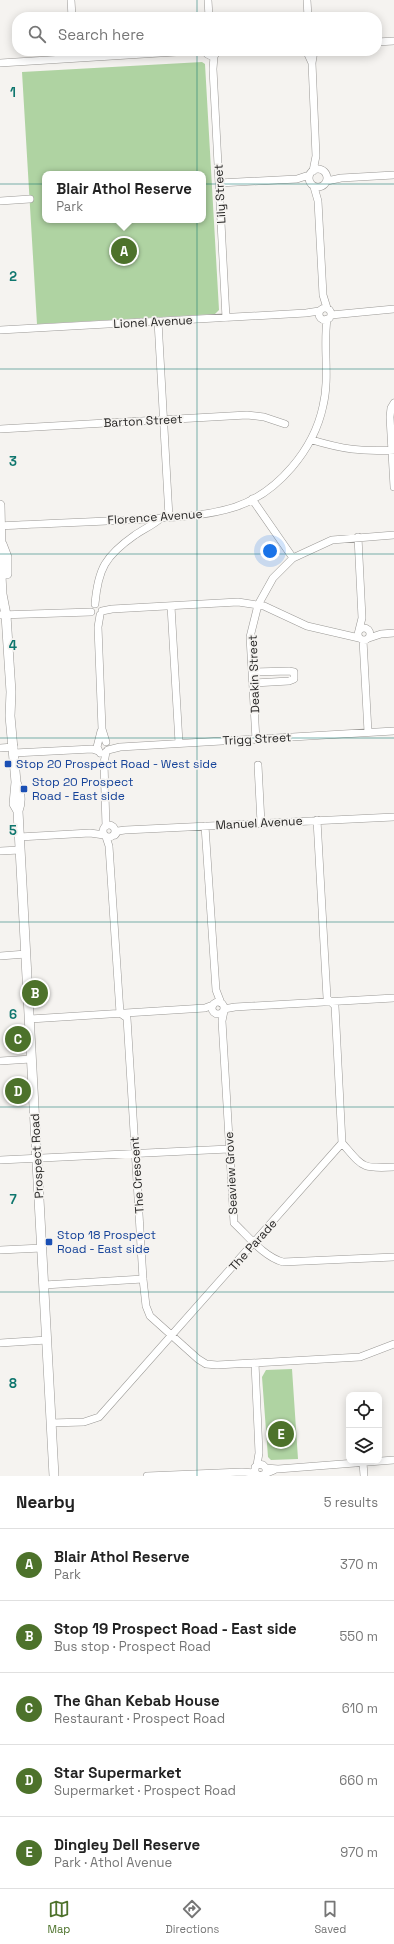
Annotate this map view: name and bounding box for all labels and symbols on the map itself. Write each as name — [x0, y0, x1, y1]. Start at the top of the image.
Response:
text: 1 — [10, 84, 16, 101]
street label: Lily Street — [210, 164, 230, 224]
pin: A — [111, 236, 137, 266]
text: 2 — [9, 268, 17, 285]
street label: Lionel Avenue — [113, 312, 193, 332]
street label: Barton Street — [103, 411, 183, 431]
text: 3 — [9, 453, 17, 470]
street label: Florence Avenue — [107, 506, 203, 528]
your location — [260, 541, 280, 561]
street label: Deakin Street — [245, 635, 263, 713]
text: 4 — [9, 637, 17, 654]
street label: Trigg Street — [222, 729, 292, 749]
place label: Stop 20 Prospect Road - West side — [16, 756, 217, 772]
marker: Stop 20 Prospect Road - West side — [3, 759, 13, 769]
place label: Stop 20 Prospect Road - East side — [32, 774, 133, 804]
marker: Stop 20 Prospect Road - East side — [19, 784, 29, 794]
street label: Manuel Avenue — [215, 813, 303, 833]
text: 5 — [9, 822, 17, 839]
pin: B — [22, 978, 48, 1008]
text: 6 — [9, 1006, 17, 1023]
pin: C — [5, 1024, 31, 1054]
pin: D — [5, 1076, 31, 1106]
street label: Prospect Road — [27, 1113, 47, 1199]
street label: Seaview Grove — [221, 1131, 241, 1215]
street label: The Crescent — [126, 1136, 148, 1214]
text: 7 — [9, 1191, 17, 1208]
street label: The Parade — [225, 1216, 281, 1274]
place label: Stop 18 Prospect Road - East side — [57, 1227, 156, 1257]
marker: Stop 18 Prospect Road - East side — [44, 1237, 54, 1247]
text: 8 — [9, 1375, 17, 1392]
pin: E — [268, 1419, 294, 1449]

